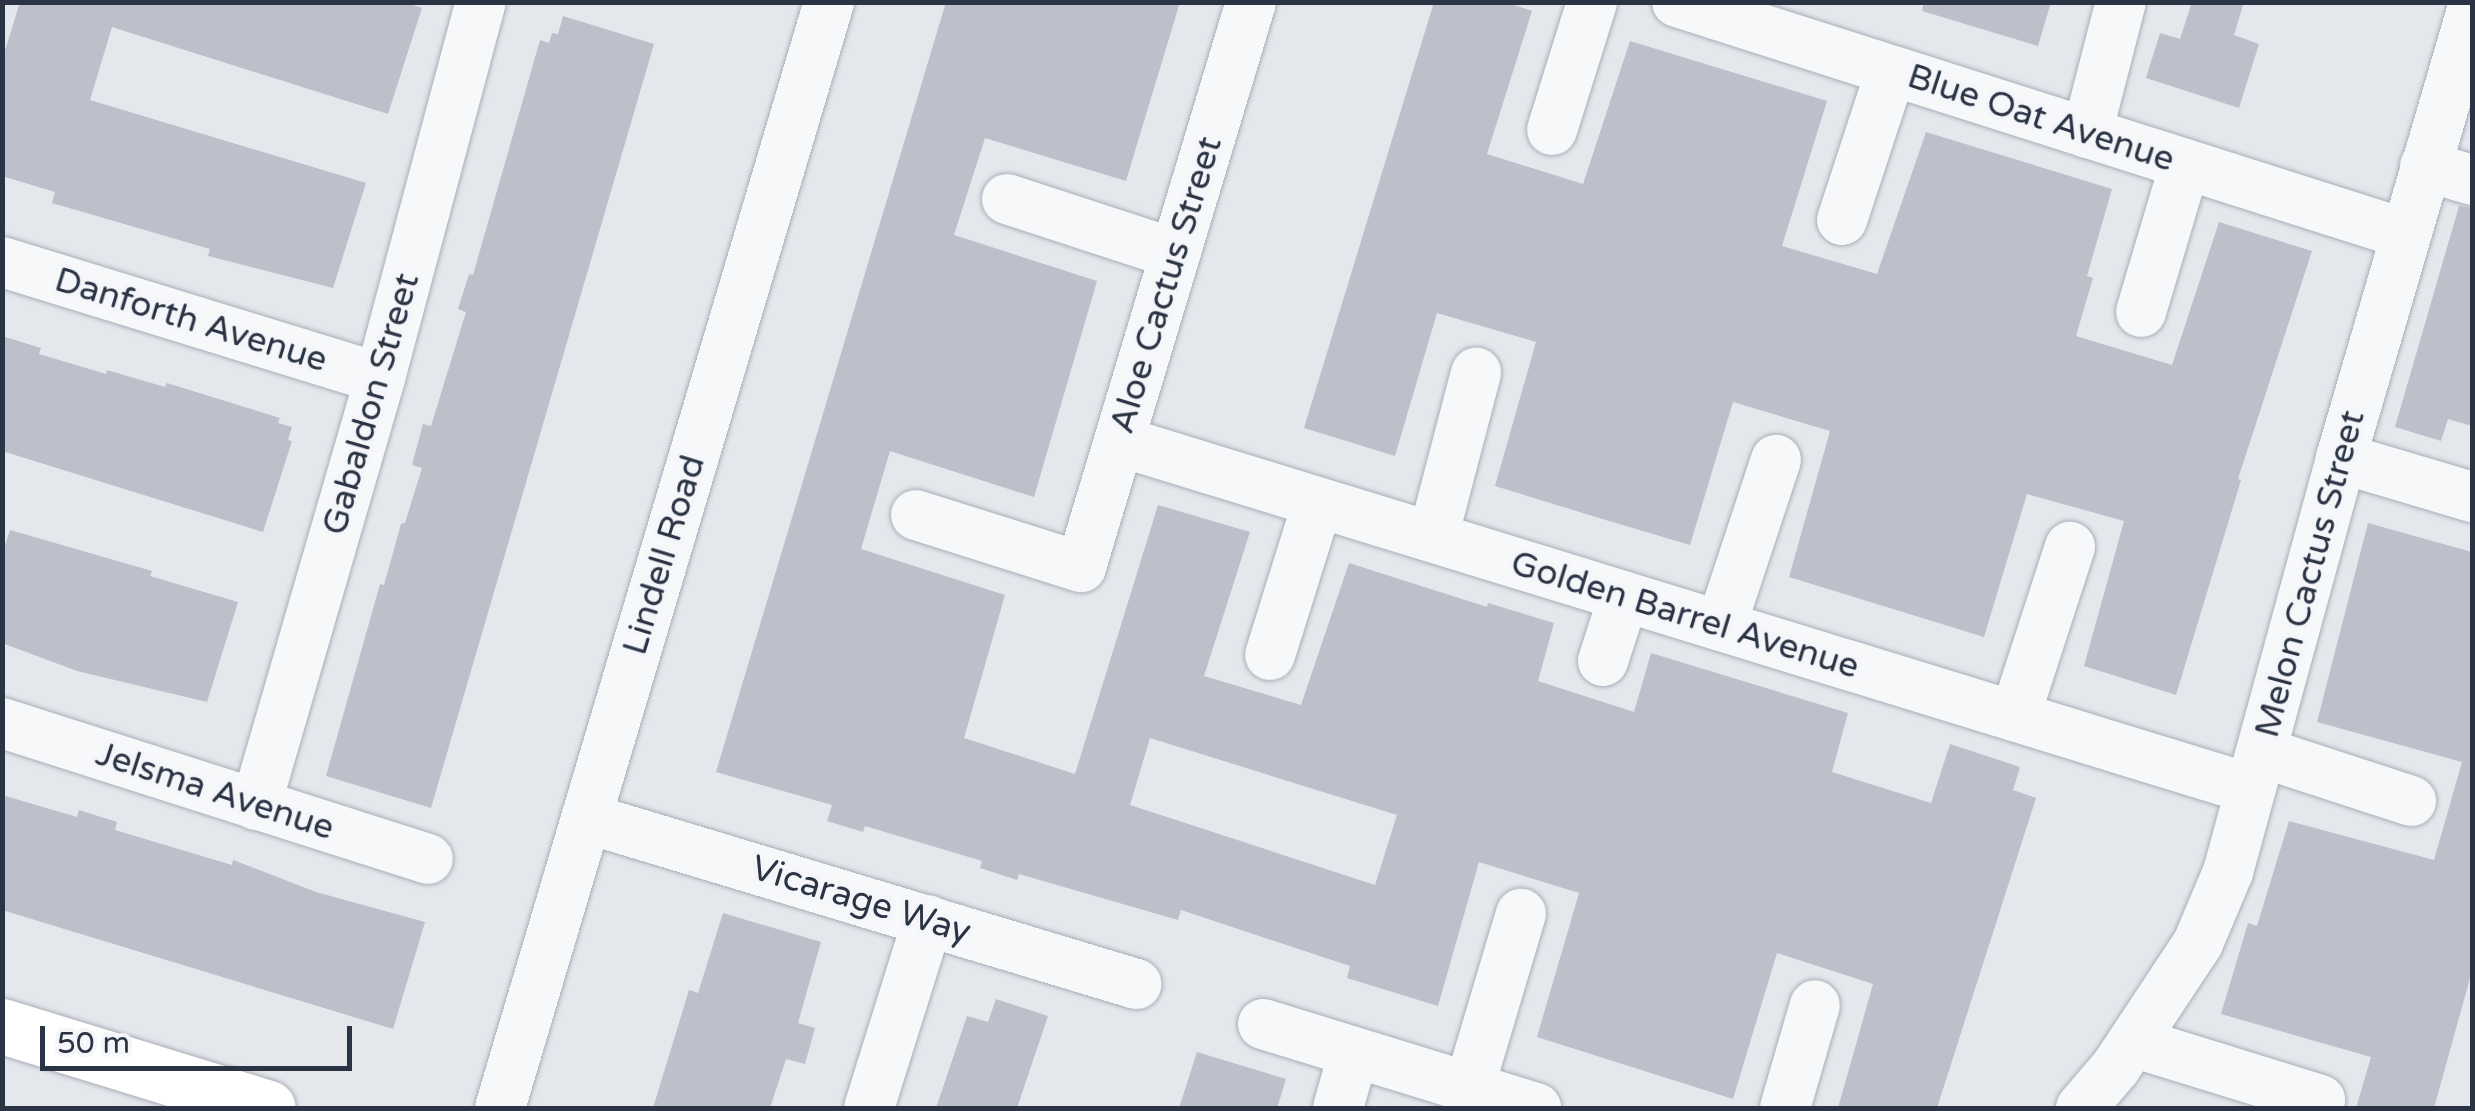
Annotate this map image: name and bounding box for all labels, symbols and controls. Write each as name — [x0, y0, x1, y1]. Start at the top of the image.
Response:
street label: Blue Oat Avenue — [1902, 55, 2180, 181]
street label: Aloe Cactus Street — [1101, 132, 1231, 438]
street label: Danforth Avenue — [50, 259, 332, 381]
street label: Gabaldon Street — [314, 268, 428, 540]
street label: Melon Cactus Street — [2246, 406, 2374, 742]
street label: Lindell Road — [614, 450, 714, 660]
street label: Golden Barrel Avenue — [1506, 542, 1864, 688]
street label: Jelsma Avenue — [91, 733, 339, 849]
street label: Vicarage Way — [746, 847, 976, 953]
scale bar — [45, 1006, 358, 1068]
text: 50 m — [57, 1025, 130, 1062]

